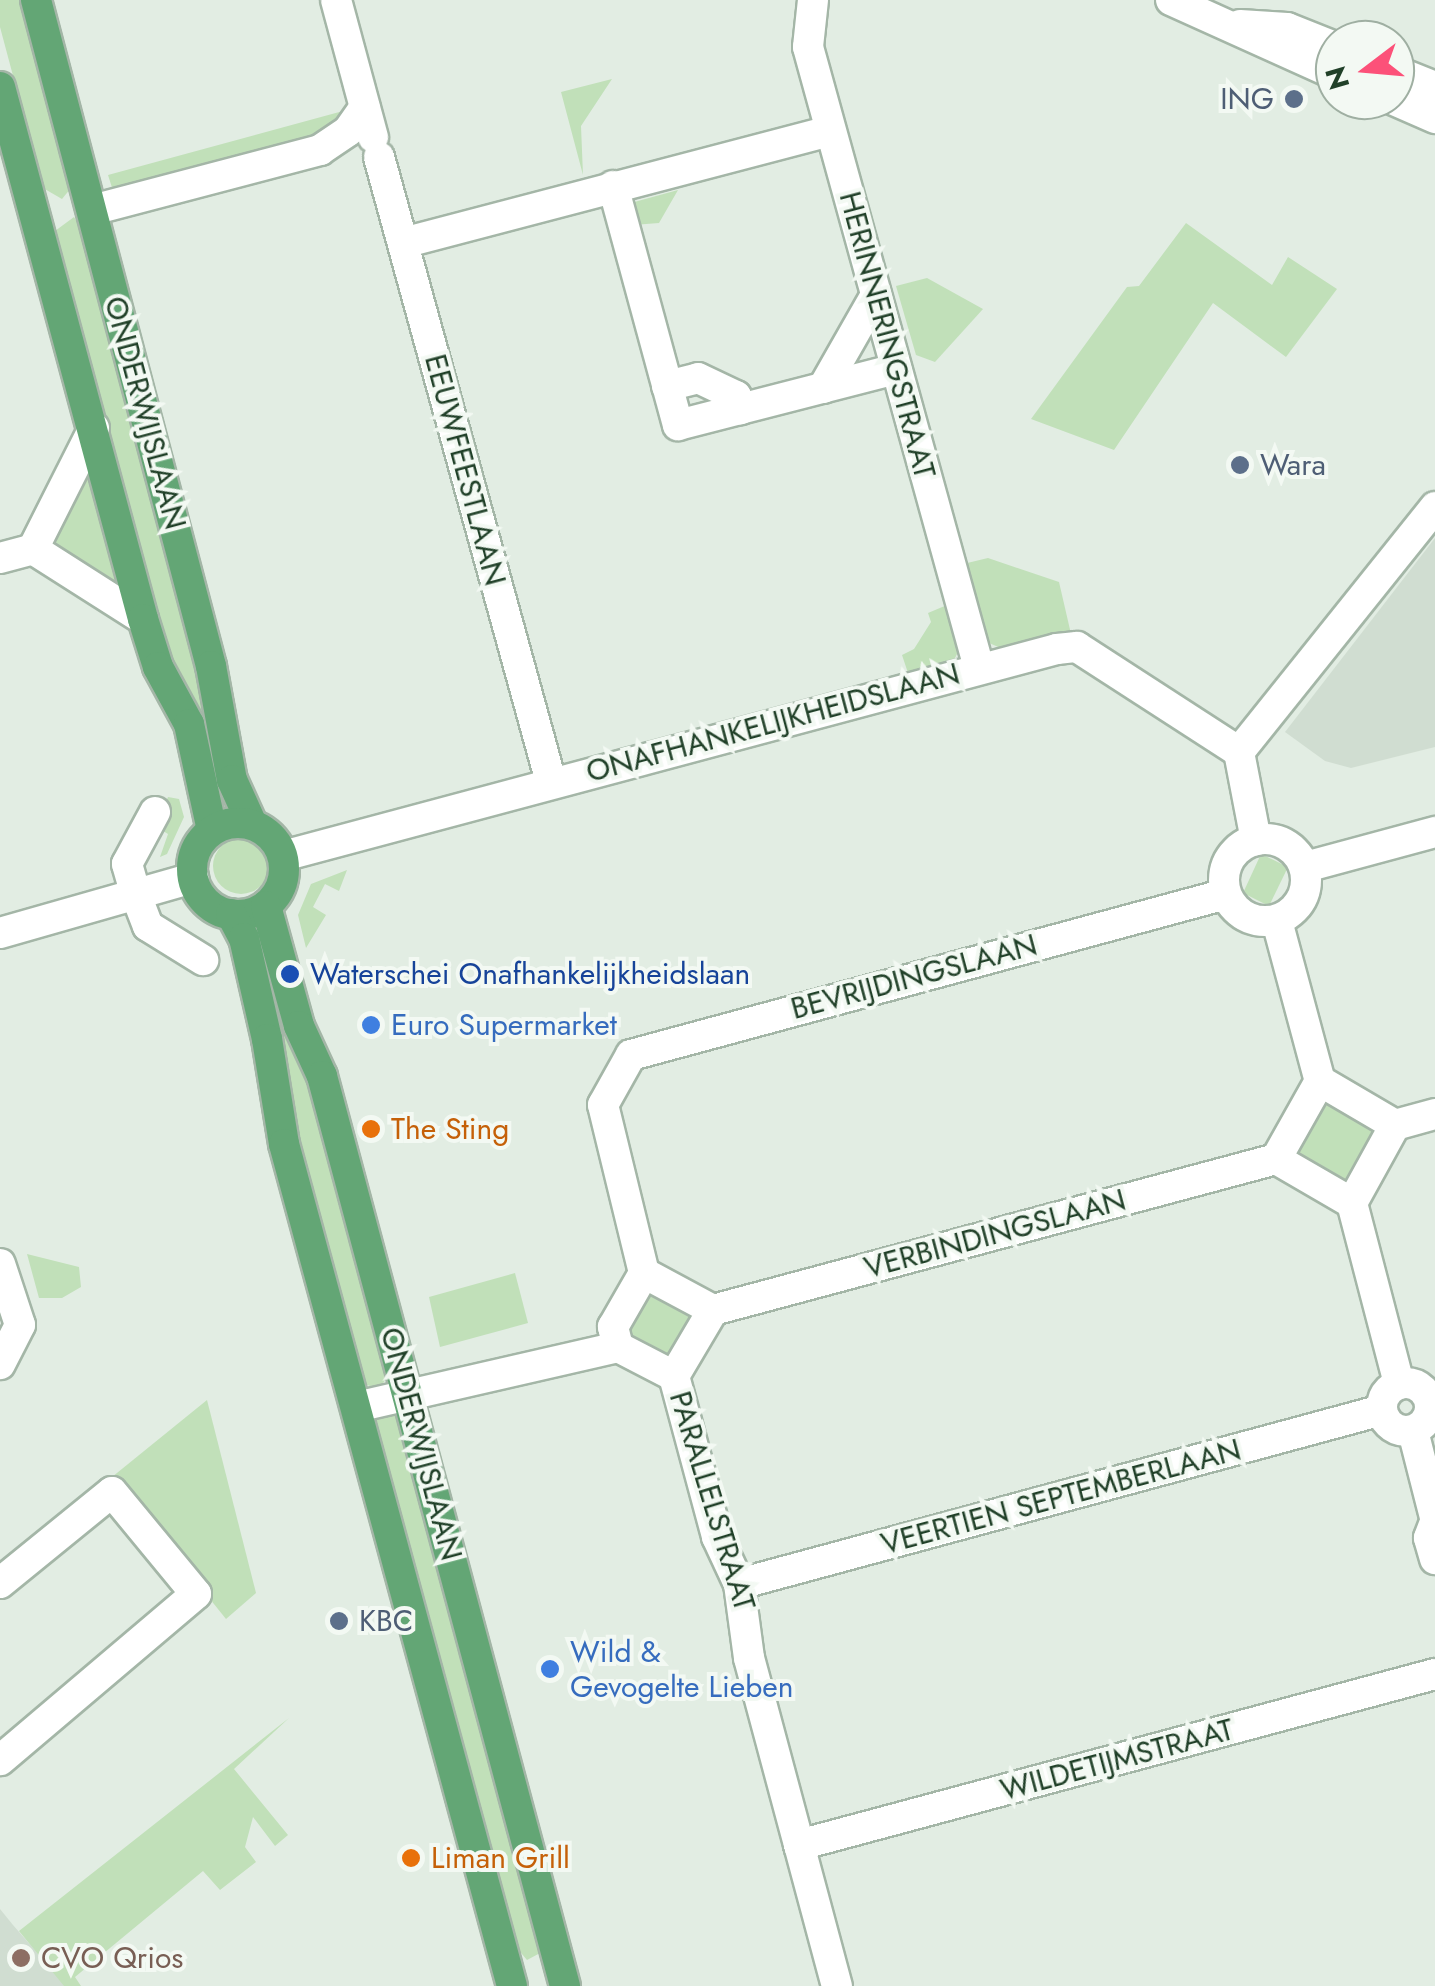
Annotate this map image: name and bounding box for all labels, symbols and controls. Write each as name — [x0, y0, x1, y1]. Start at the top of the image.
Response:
north arrow — [1315, 20, 1415, 120]
text: N — [1315, 62, 1360, 94]
place label: ING — [1220, 81, 1274, 117]
marker: ING — [1283, 88, 1305, 110]
street label: HERINNERINGSTRAAT — [831, 188, 943, 482]
street label: ONDERWIJSLAAN — [97, 293, 193, 533]
street label: EEUWFEESTLAAN — [417, 350, 513, 590]
place label: Wara — [1260, 447, 1326, 483]
marker: Wara — [1229, 454, 1251, 476]
street label: ONAFHANKELIJKHEIDSLAAN — [582, 656, 964, 790]
street label: BEVRIJDINGSLAAN — [787, 927, 1041, 1027]
place label: Waterschei Onafhankelijkheidslaan — [310, 956, 750, 992]
marker: Waterschei Onafhankelijkheidslaan — [279, 963, 301, 985]
place label: Euro Supermarket — [391, 1007, 617, 1043]
marker: Euro Supermarket — [360, 1014, 382, 1036]
place label: The Sting — [391, 1111, 509, 1147]
marker: The Sting — [360, 1118, 382, 1140]
street label: VERBINDINGSLAAN — [860, 1182, 1130, 1286]
street label: ONDERWIJSLAAN — [373, 1324, 469, 1564]
street label: PARALLELSTRAAT — [662, 1387, 762, 1615]
street label: VEERTIEN SEPTEMBERLAAN — [877, 1432, 1245, 1562]
place label: KBC — [359, 1603, 413, 1639]
marker: KBC — [328, 1610, 350, 1632]
place label: Wild & Gevogelte Lieben — [570, 1634, 794, 1704]
marker: Wild & Gevogelte Lieben — [539, 1658, 561, 1680]
street label: WILDETIJMSTRAAT — [997, 1712, 1237, 1808]
place label: Liman Grill — [431, 1840, 570, 1876]
marker: Liman Grill — [400, 1847, 422, 1869]
place label: CVO Qrios — [41, 1940, 183, 1976]
marker: CVO Qrios — [10, 1947, 32, 1969]

